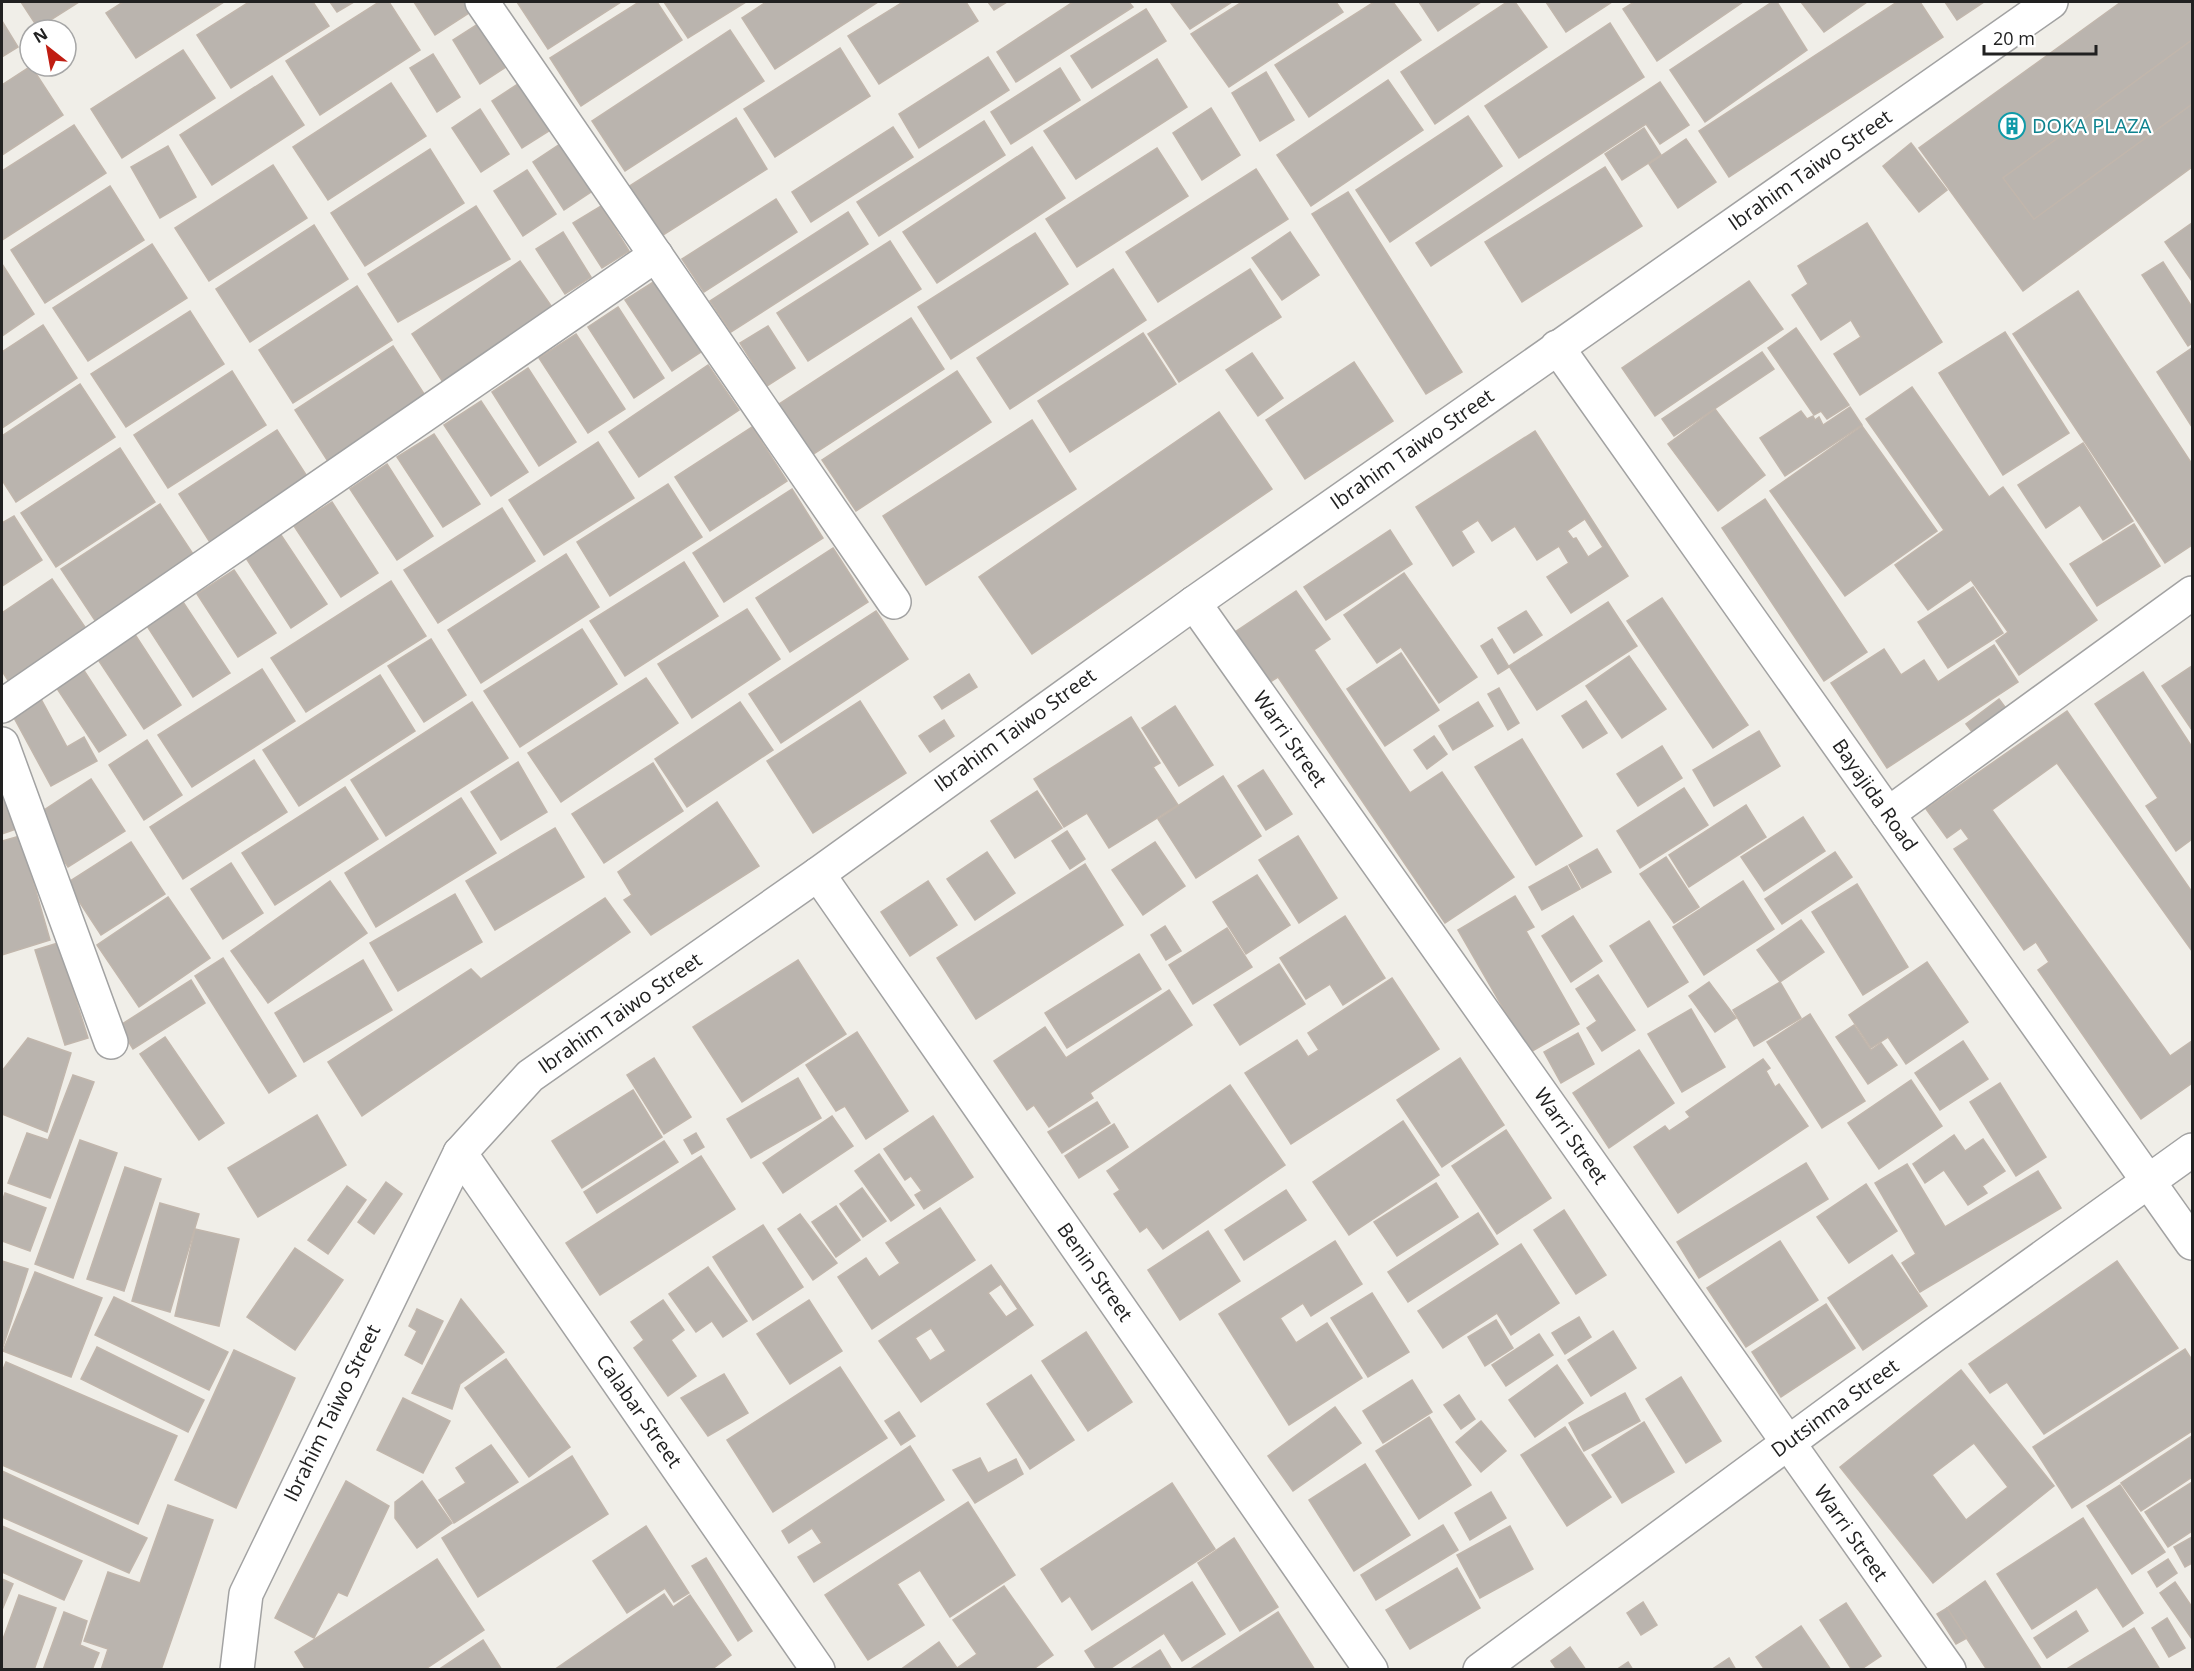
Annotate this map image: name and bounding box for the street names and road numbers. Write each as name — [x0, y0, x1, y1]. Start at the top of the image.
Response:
street label: Ibrahim Taiwo Street — [1723, 103, 1897, 236]
street label: Ibrahim Taiwo Street — [1325, 382, 1499, 515]
street label: Ibrahim Taiwo Street — [928, 662, 1101, 798]
street label: Warri Street — [1247, 685, 1334, 792]
street label: Bayajida Road — [1827, 733, 1924, 856]
street label: Ibrahim Taiwo Street — [533, 946, 707, 1079]
street label: Warri Street — [1528, 1082, 1615, 1189]
street label: Benin Street — [1051, 1217, 1139, 1326]
street label: Ibrahim Taiwo Street — [277, 1320, 386, 1506]
street label: Calabar Street — [590, 1349, 688, 1473]
street label: Dutsinma Street — [1766, 1352, 1904, 1463]
street label: Warri Street — [1808, 1479, 1895, 1586]

